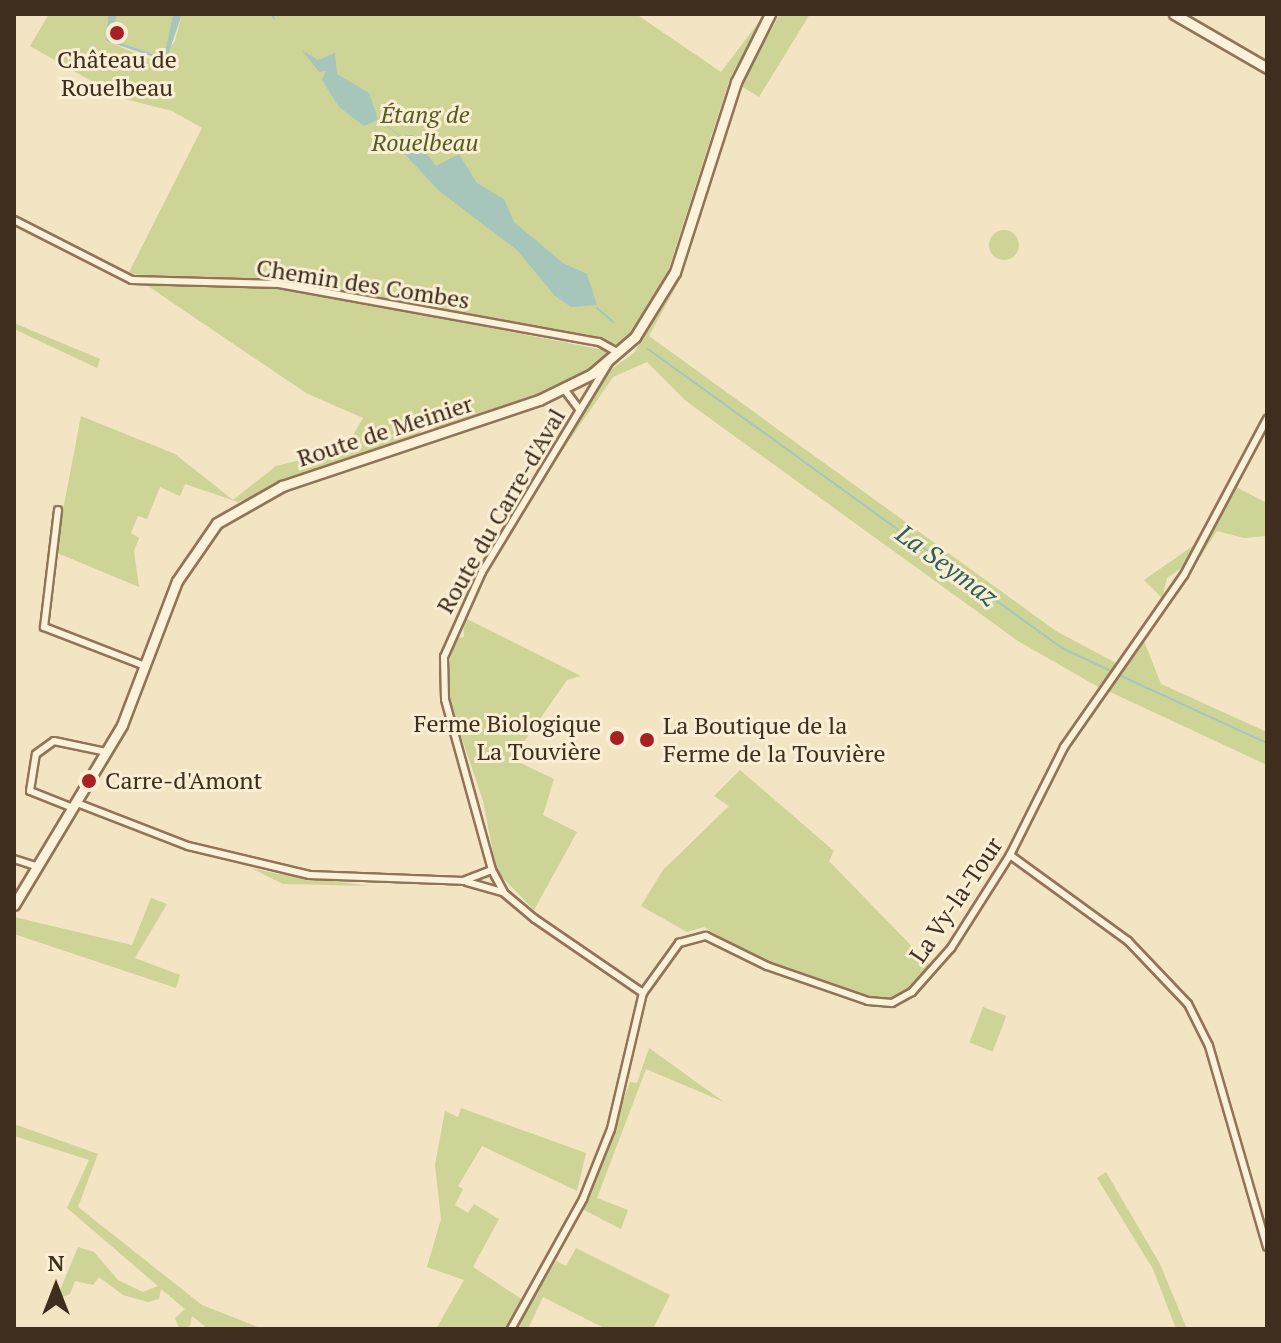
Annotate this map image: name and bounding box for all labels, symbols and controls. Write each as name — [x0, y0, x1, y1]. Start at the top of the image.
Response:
marker: Château de Rouelbeau — [108, 24, 126, 42]
place label: Château de Rouelbeau — [57, 46, 177, 102]
park label: Étang de Rouelbeau — [372, 101, 478, 157]
street label: Chemin des Combes — [254, 253, 472, 315]
street label: Route de Meinier — [294, 389, 476, 473]
street label: Route du Carre-d'Aval — [431, 403, 571, 619]
water label: La Seymaz — [890, 518, 1004, 612]
place label: Ferme Biologique La Touvière — [413, 710, 601, 766]
place label: La Boutique de la Ferme de la Touvière — [663, 712, 886, 768]
marker: Ferme Biologique La Touvière — [608, 729, 626, 747]
marker: La Boutique de la Ferme de la Touvière — [638, 731, 656, 749]
place label: Carre-d'Amont — [105, 767, 262, 795]
marker: Carre-d'Amont — [80, 772, 98, 790]
street label: La Vy-la-Tour — [903, 831, 1009, 969]
north arrow — [16, 1247, 96, 1327]
text: N — [48, 1248, 64, 1277]

